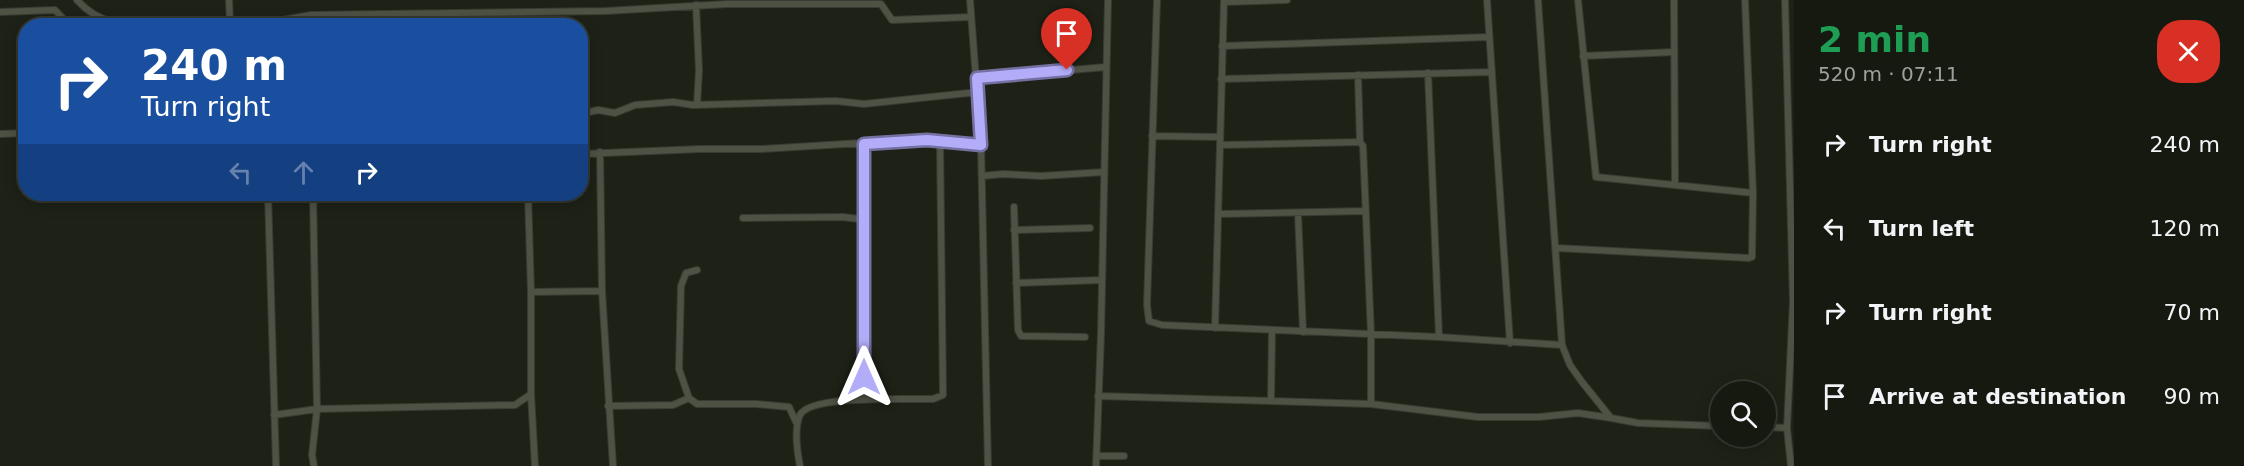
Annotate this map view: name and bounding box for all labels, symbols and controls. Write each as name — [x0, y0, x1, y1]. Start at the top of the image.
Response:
pin — [1041, 8, 1092, 70]
icon: arrive — [1050, 17, 1083, 50]
text: 2 min — [1818, 19, 1931, 60]
button: close — [2157, 20, 2220, 83]
text: 240 m — [141, 41, 287, 90]
icon: right — [42, 42, 120, 120]
text: 520 m · 07:11 — [1818, 62, 1959, 86]
text: Turn right — [141, 91, 270, 122]
icon: right — [1818, 128, 1851, 161]
text: Turn right — [1869, 132, 1992, 157]
text: 240 m — [2150, 132, 2220, 157]
icon: left — [224, 156, 257, 189]
icon: ahead — [287, 156, 320, 189]
icon: right — [350, 156, 383, 189]
icon: left — [1818, 212, 1851, 245]
text: Turn left — [1869, 216, 1974, 241]
text: 120 m — [2150, 216, 2220, 241]
icon: right — [1818, 296, 1851, 329]
text: Turn right — [1869, 300, 1992, 325]
text: 70 m — [2164, 300, 2220, 325]
position arrow — [832, 345, 896, 409]
icon: arrive — [1818, 380, 1851, 413]
map controls — [1710, 381, 1776, 447]
button: search — [1710, 381, 1776, 447]
text: Arrive at destination — [1869, 384, 2126, 409]
text: 90 m — [2164, 384, 2220, 409]

